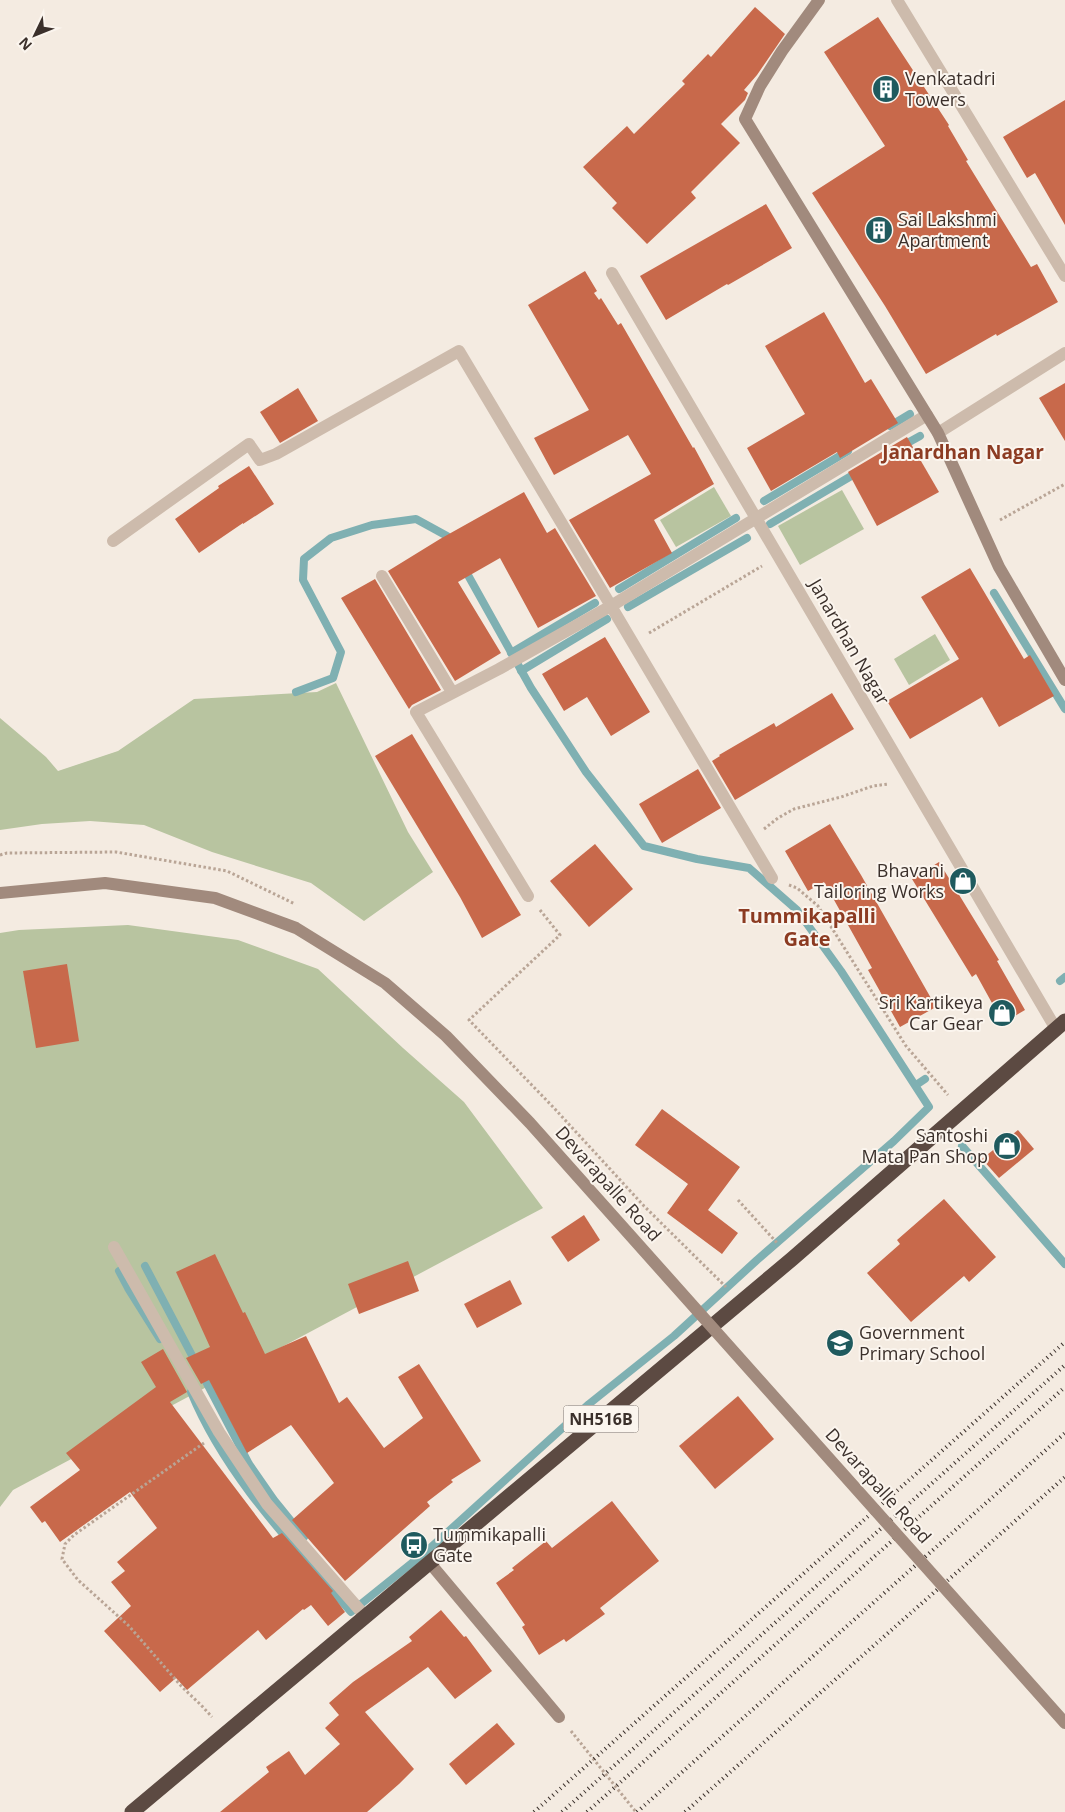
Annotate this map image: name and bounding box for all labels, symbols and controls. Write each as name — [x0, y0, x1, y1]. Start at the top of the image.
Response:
north arrow — [10, 10, 60, 60]
text: N — [14, 34, 36, 55]
place label: Venkatadri Towers — [905, 66, 996, 111]
building icon: Venkatadri Towers — [871, 74, 901, 104]
place label: Sai Lakshmi Apartment — [898, 207, 997, 252]
building icon: Sai Lakshmi Apartment — [864, 215, 894, 245]
district label: Janardhan Nagar — [880, 439, 1044, 465]
street label: Janardhan Nagar — [803, 572, 896, 709]
place label: Bhavani Tailoring Works — [814, 858, 944, 903]
shop icon: Bhavani Tailoring Works — [948, 866, 978, 896]
district label: Tummikapalli Gate — [738, 902, 876, 952]
place label: Sri Kartikeya Car Gear — [879, 990, 984, 1035]
shop icon: Sri Kartikeya Car Gear — [987, 998, 1017, 1028]
street label: Devarapalle Road — [551, 1121, 667, 1246]
place label: Santoshi Mata Pan Shop — [861, 1123, 988, 1168]
shop icon: Santoshi Mata Pan Shop — [992, 1131, 1022, 1161]
place label: Government Primary School — [859, 1320, 985, 1365]
school or university icon: Government Primary School — [825, 1328, 855, 1358]
road number: NH516B — [564, 1406, 638, 1432]
street label: Devarapalle Road — [821, 1423, 937, 1548]
place label: Tummikapalli Gate — [433, 1522, 546, 1567]
bus stop icon: Tummikapalli Gate — [399, 1530, 429, 1560]

